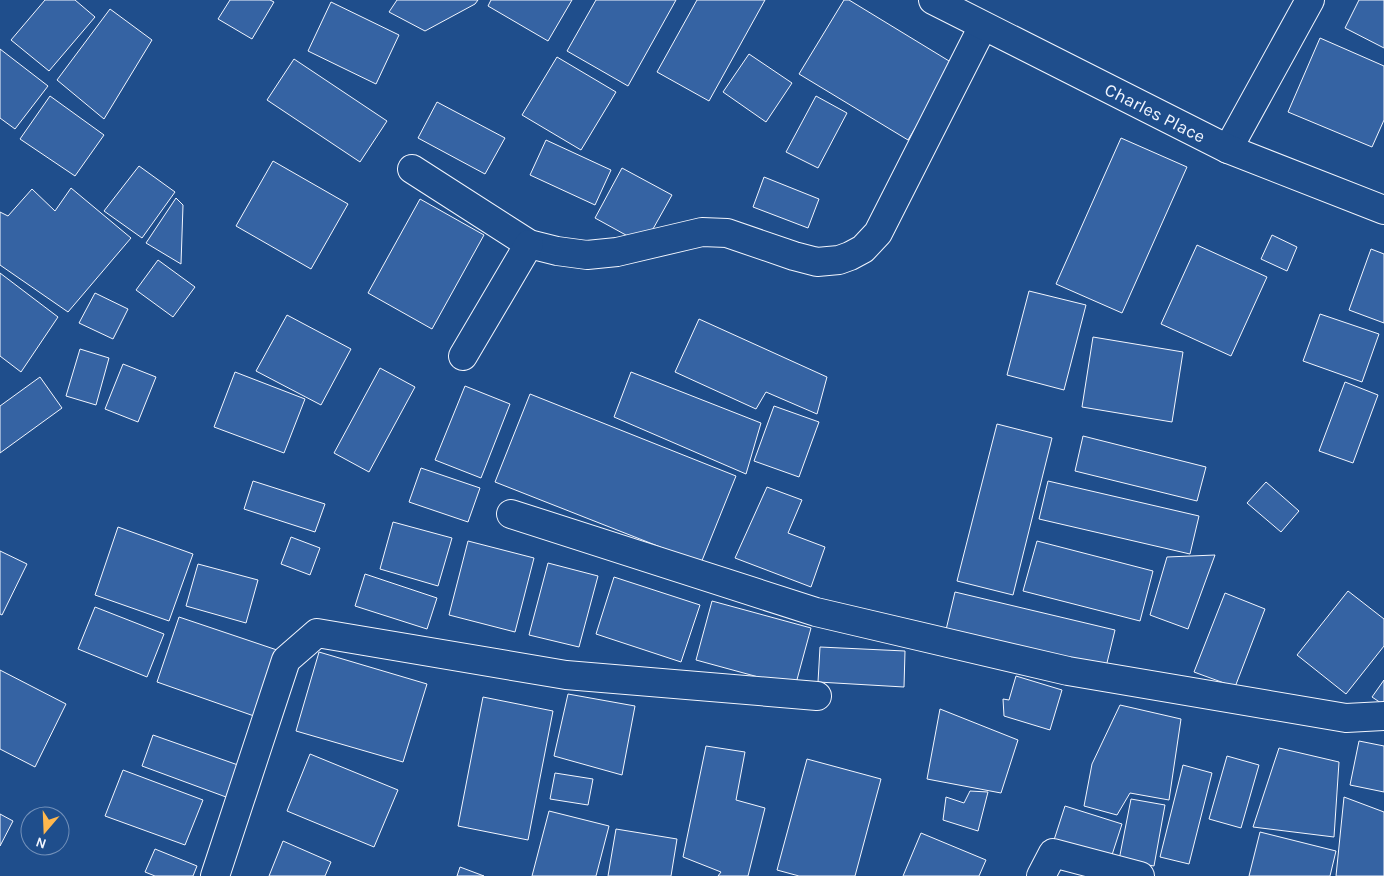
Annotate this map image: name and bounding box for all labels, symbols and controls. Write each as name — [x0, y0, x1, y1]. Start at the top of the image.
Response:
street label: Charles Place — [1101, 78, 1209, 148]
north arrow — [20, 806, 70, 856]
text: N — [33, 833, 48, 852]

